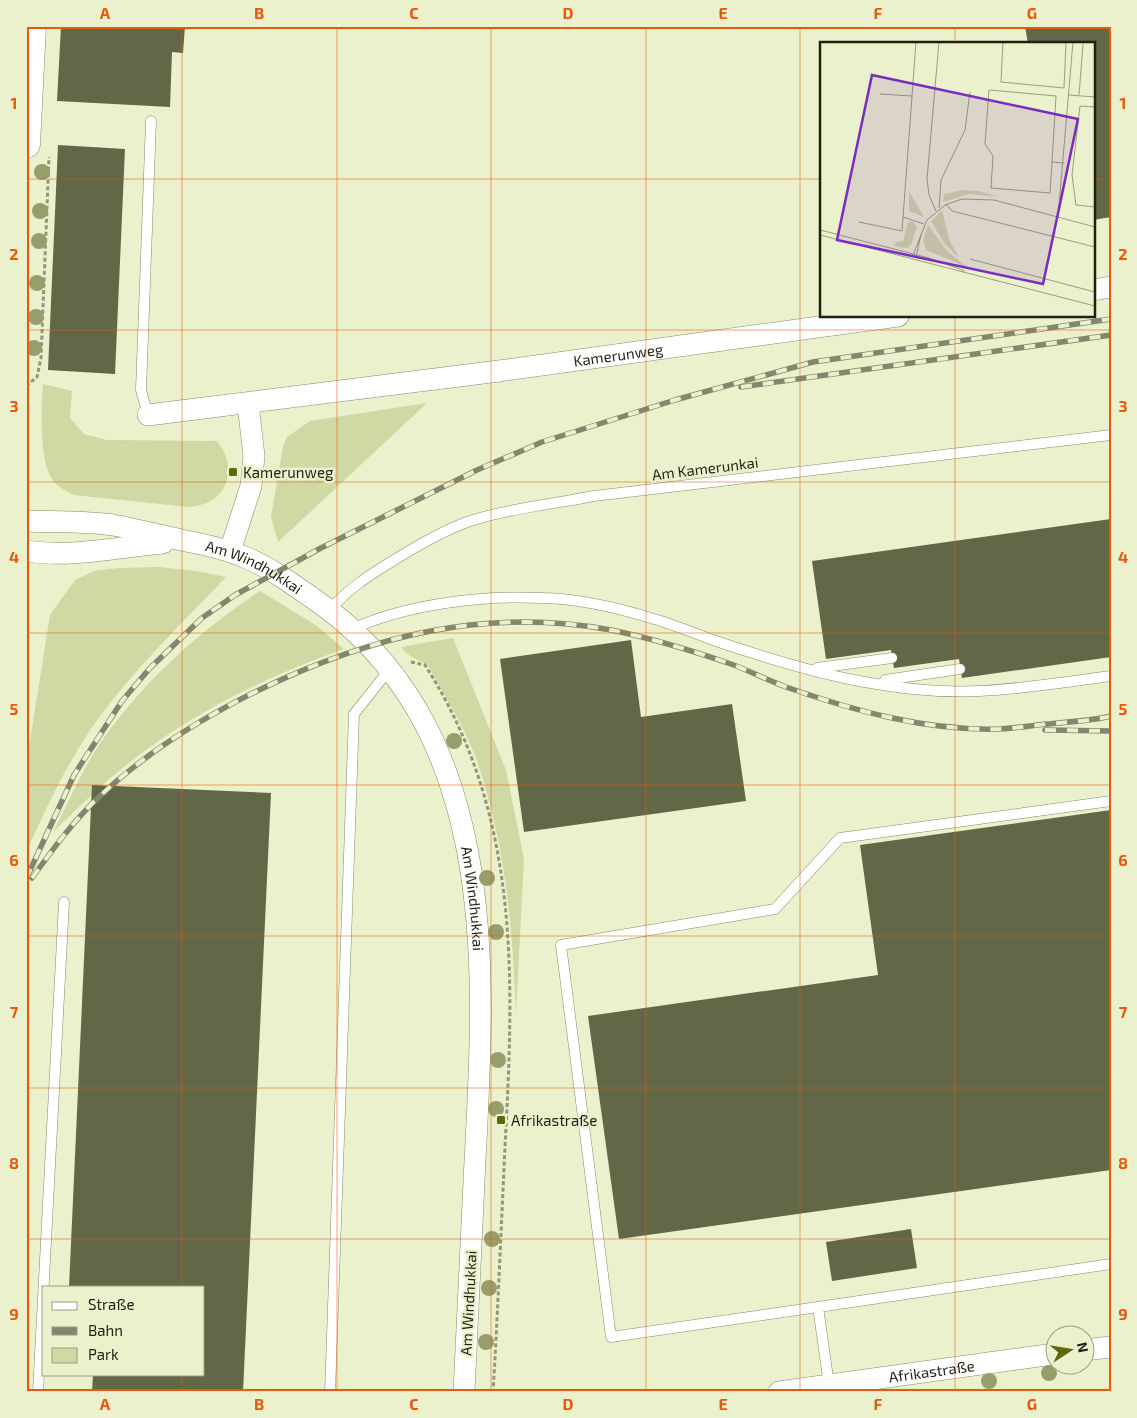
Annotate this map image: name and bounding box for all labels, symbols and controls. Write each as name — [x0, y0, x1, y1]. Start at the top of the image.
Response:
text: A — [100, 3, 111, 22]
text: B — [254, 3, 264, 22]
text: C — [409, 3, 419, 22]
text: D — [563, 3, 574, 22]
text: E — [718, 3, 728, 22]
text: F — [874, 3, 883, 22]
text: G — [1027, 3, 1037, 22]
inset map — [820, 42, 1094, 318]
text: 1 — [11, 93, 17, 112]
text: 1 — [1120, 93, 1126, 112]
text: 2 — [9, 244, 19, 263]
text: 2 — [1118, 244, 1128, 263]
street label: Kamerunweg — [572, 339, 665, 370]
text: 3 — [9, 396, 19, 415]
text: 3 — [1118, 396, 1128, 415]
street label: Am Kamerunkai — [651, 453, 759, 483]
place label: Kamerunweg — [243, 463, 334, 481]
marker: Kamerunweg — [227, 466, 239, 478]
street label: Am Windhukkai — [204, 536, 306, 597]
text: 4 — [9, 547, 19, 566]
text: 4 — [1118, 547, 1128, 566]
text: 5 — [10, 699, 19, 718]
text: 5 — [1119, 699, 1128, 718]
street label: Am Windhukkai — [458, 844, 488, 951]
text: 6 — [9, 850, 19, 869]
text: 6 — [1118, 850, 1128, 869]
text: 7 — [10, 1002, 19, 1021]
text: 7 — [1119, 1002, 1128, 1021]
place label: Afrikastraße — [511, 1111, 597, 1129]
marker: Afrikastraße — [495, 1114, 507, 1126]
text: 8 — [9, 1153, 19, 1172]
text: 8 — [1118, 1153, 1128, 1172]
street label: Am Windhukkai — [456, 1250, 480, 1356]
legend — [42, 1286, 205, 1376]
text: Straße — [88, 1295, 134, 1313]
text: 9 — [9, 1304, 19, 1323]
text: 9 — [1118, 1304, 1128, 1323]
text: Bahn — [88, 1321, 123, 1339]
north arrow — [1044, 1326, 1094, 1376]
text: N — [1074, 1340, 1093, 1354]
text: Park — [88, 1345, 119, 1363]
street label: Afrikastraße — [888, 1356, 976, 1386]
text: A — [100, 1394, 111, 1413]
text: B — [254, 1394, 264, 1413]
text: C — [409, 1394, 419, 1413]
text: D — [563, 1394, 574, 1413]
text: E — [718, 1394, 728, 1413]
text: F — [874, 1394, 883, 1413]
text: G — [1027, 1394, 1037, 1413]

